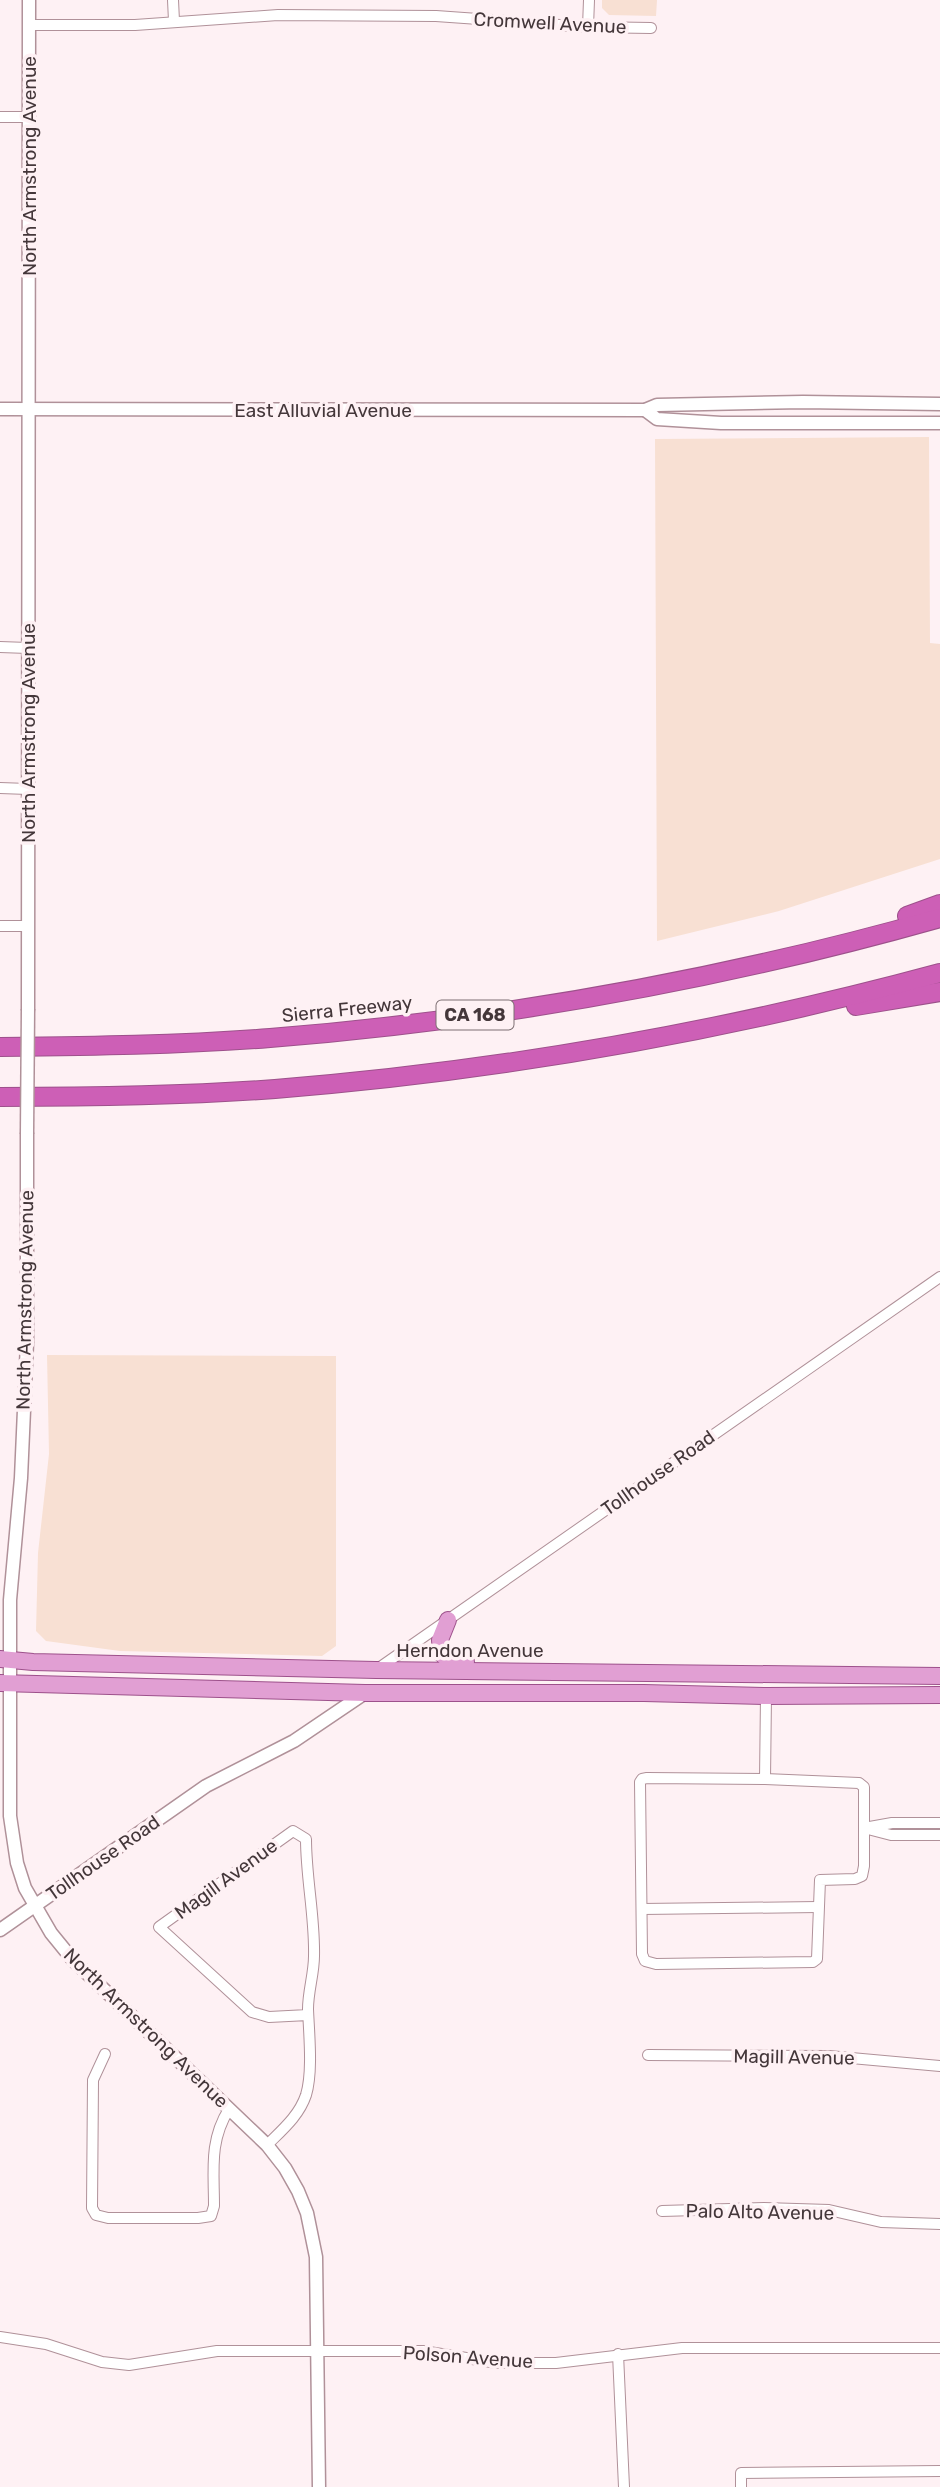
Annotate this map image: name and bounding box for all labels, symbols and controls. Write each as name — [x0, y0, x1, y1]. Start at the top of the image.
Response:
street label: Cromwell Avenue — [473, 8, 627, 38]
street label: North Armstrong Avenue — [18, 56, 41, 276]
street label: East Alluvial Avenue — [234, 399, 412, 422]
street label: North Armstrong Avenue — [17, 623, 40, 843]
street label: Sierra Freeway — [281, 991, 413, 1027]
road number: CA 168 — [436, 1000, 514, 1030]
street label: North Armstrong Avenue — [12, 1190, 38, 1410]
street label: Tollhouse Road — [597, 1425, 719, 1521]
street label: Herndon Avenue — [396, 1639, 544, 1662]
street label: Tollhouse Road — [42, 1810, 164, 1906]
street label: Magill Avenue — [170, 1834, 282, 1924]
street label: North Armstrong Avenue — [59, 1943, 233, 2113]
street label: Magill Avenue — [733, 2044, 855, 2070]
street label: Palo Alto Avenue — [686, 2199, 834, 2225]
street label: Polson Avenue — [402, 2341, 534, 2373]

